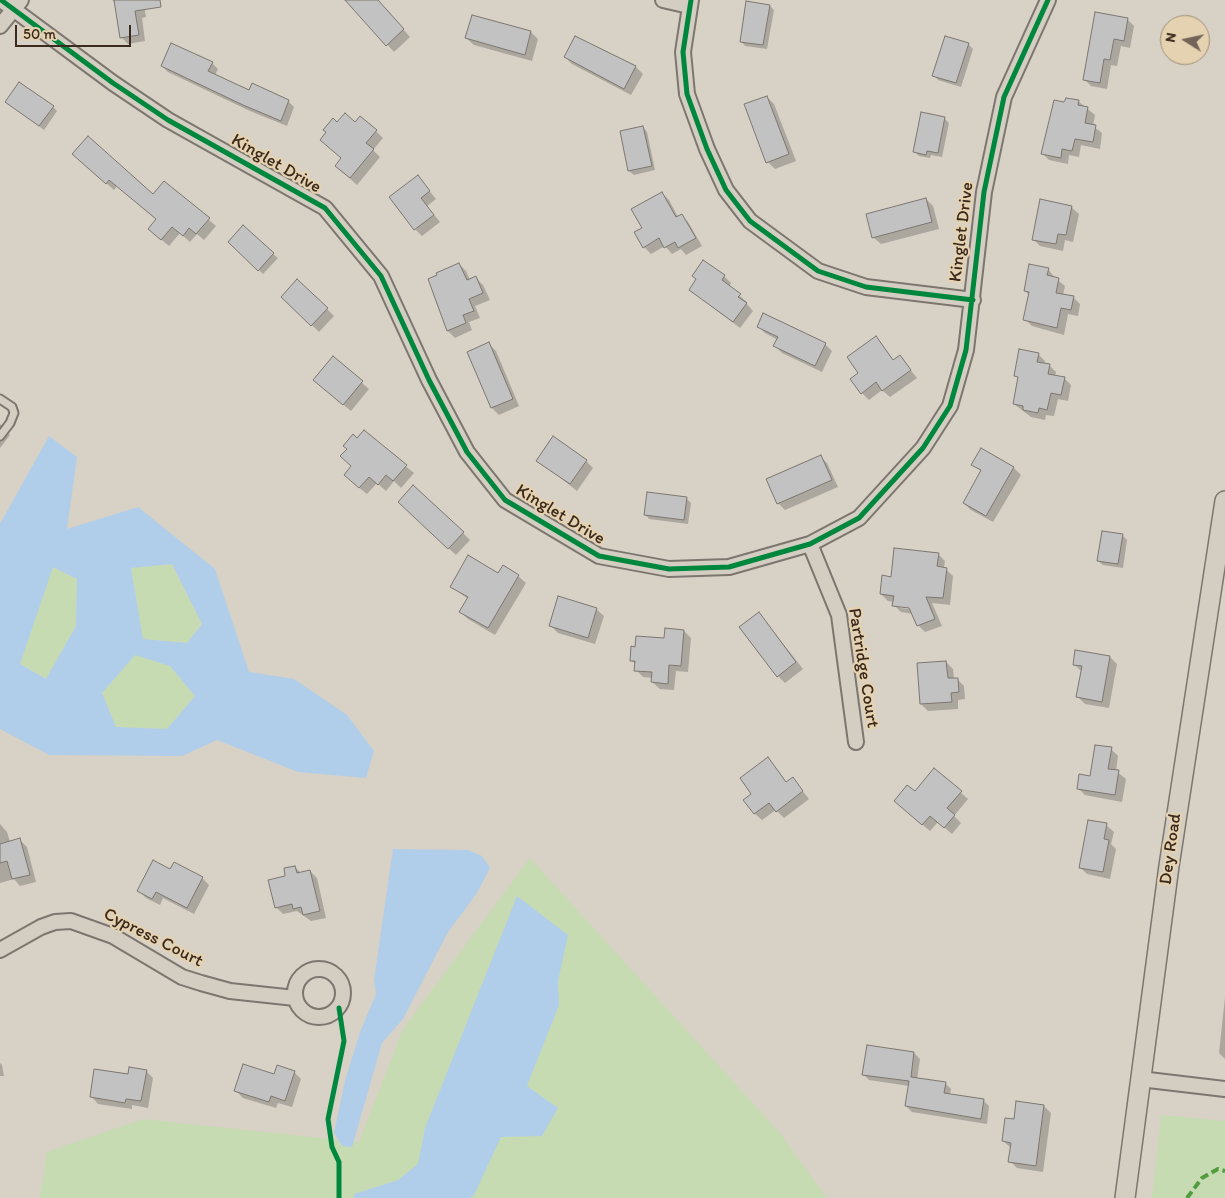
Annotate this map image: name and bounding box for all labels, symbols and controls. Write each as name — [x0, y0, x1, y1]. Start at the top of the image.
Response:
scale bar — [18, 15, 134, 47]
north arrow — [1160, 15, 1210, 65]
text: 50 m — [23, 25, 56, 43]
text: N — [1162, 31, 1180, 44]
street label: Kinglet Drive — [227, 130, 325, 198]
street label: Kinglet Drive — [945, 181, 979, 283]
street label: Kinglet Drive — [511, 480, 609, 550]
street label: Partridge Court — [843, 607, 883, 729]
street label: Dey Road — [1155, 812, 1187, 886]
street label: Cypress Court — [100, 904, 206, 972]

